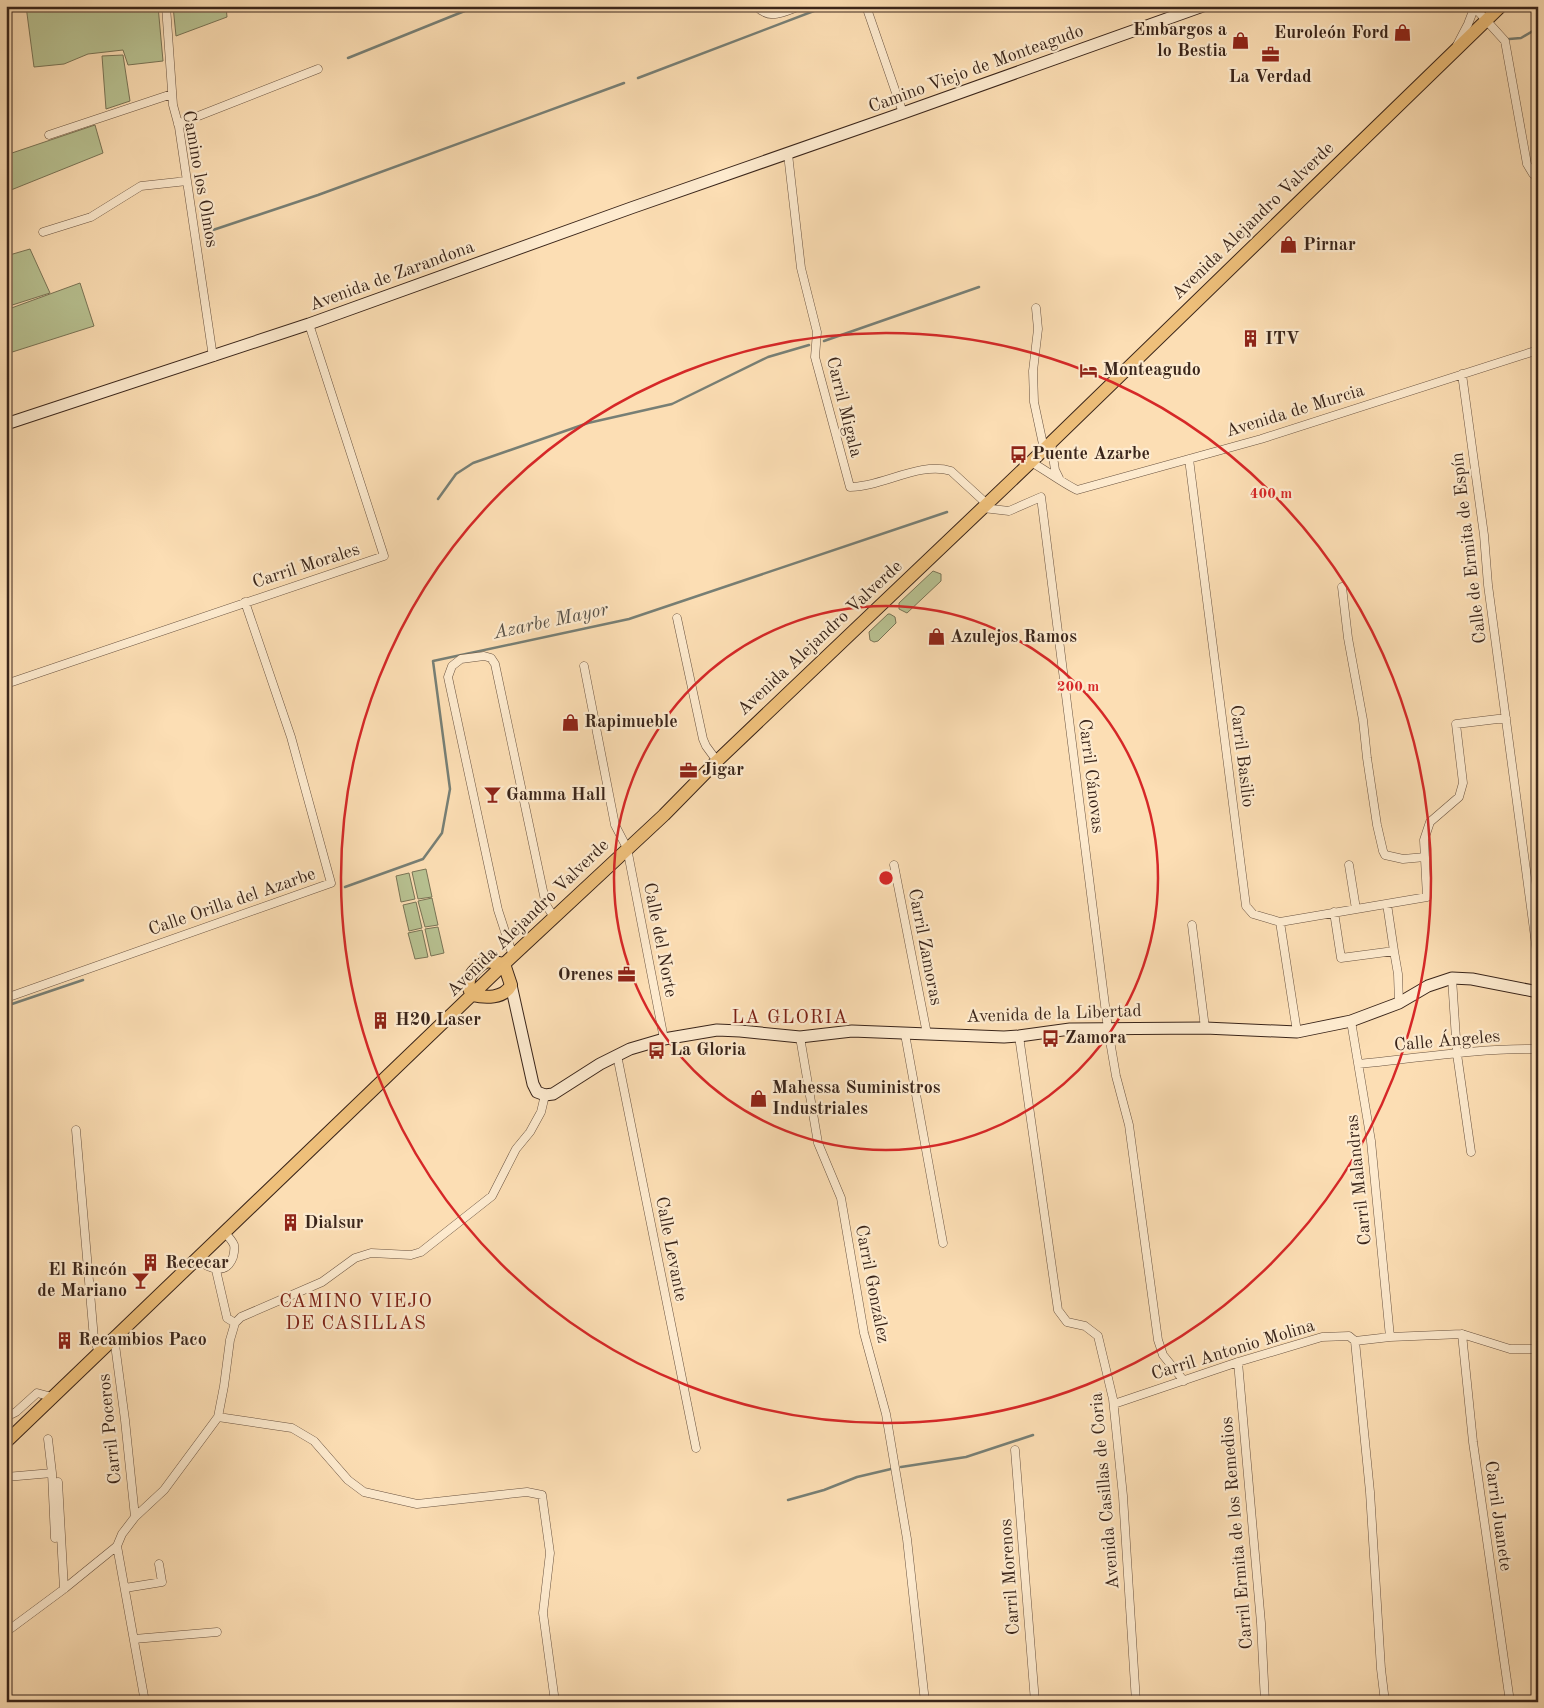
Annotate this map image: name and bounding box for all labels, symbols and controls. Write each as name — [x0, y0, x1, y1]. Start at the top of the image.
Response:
place label: Embargos a lo Bestia — [1133, 21, 1227, 60]
street label: Camino Viejo de Monteagudo — [866, 22, 1086, 116]
shop icon: Euroleón Ford — [1393, 23, 1413, 43]
place label: Euroleón Ford — [1274, 24, 1389, 42]
shop icon: Embargos a lo Bestia — [1231, 30, 1251, 50]
office icon: La Verdad — [1260, 44, 1280, 64]
place label: La Verdad — [1228, 68, 1312, 86]
street label: Camino los Olmos — [179, 109, 221, 249]
street label: Avenida Alejandro Valverde — [1168, 139, 1338, 303]
shop icon: Pirnar — [1279, 235, 1299, 255]
place label: Pirnar — [1303, 236, 1356, 254]
street label: Avenida de Zarandona — [307, 238, 477, 314]
building icon: ITV — [1241, 329, 1261, 349]
place label: ITV — [1265, 330, 1300, 348]
street label: Carril Migala — [823, 355, 865, 459]
hotel icon: Monteagudo — [1079, 360, 1099, 380]
place label: Monteagudo — [1103, 361, 1201, 379]
street label: Avenida de Murcia — [1224, 381, 1367, 441]
bus stop icon: Puente Azarbe — [1008, 444, 1028, 464]
place label: Puente Azarbe — [1032, 445, 1150, 463]
street label: Calle de Ermita de Espín — [1448, 451, 1490, 645]
text: 400 m — [1250, 487, 1292, 502]
street label: Carril Morales — [250, 540, 362, 592]
street label: Avenida Alejandro Valverde — [734, 557, 906, 719]
water label: Azarbe Mayor — [491, 600, 611, 644]
shop icon: Azulejos Ramos — [926, 627, 946, 647]
place label: Azulejos Ramos — [950, 628, 1077, 646]
text: 200 m — [1057, 680, 1099, 695]
street label: Carril Basilio — [1227, 704, 1257, 808]
shop icon: Rapimueble — [560, 712, 580, 732]
place label: Rapimueble — [584, 713, 678, 731]
street label: Carril Cánovas — [1075, 718, 1107, 834]
office icon: Jigar — [678, 760, 698, 780]
place label: Jigar — [702, 761, 744, 779]
bar icon: Gamma Hall — [482, 785, 502, 805]
place label: Gamma Hall — [506, 786, 607, 804]
street label: Avenida Alejandro Valverde — [443, 836, 613, 1000]
street label: Calle Orilla del Azarbe — [146, 865, 318, 939]
centre of rings — [877, 869, 895, 887]
street label: Calle del Norte — [640, 881, 680, 999]
street label: Carril Zamoras — [905, 887, 945, 1007]
office icon: Orenes — [617, 965, 637, 985]
place label: Orenes — [558, 966, 613, 984]
street label: Avenida de la Libertad — [966, 1002, 1142, 1026]
district label: LA GLORIA — [732, 1009, 848, 1028]
building icon: H20 Laser — [371, 1010, 391, 1030]
place label: H20 Laser — [395, 1011, 481, 1029]
street label: Calle Ángeles — [1393, 1023, 1501, 1055]
bus stop icon: Zamora — [1041, 1028, 1061, 1048]
place label: Zamora — [1065, 1029, 1126, 1047]
bus stop icon: La Gloria — [646, 1040, 666, 1060]
place label: La Gloria — [670, 1041, 746, 1059]
place label: Mahessa Suministros Industriales — [772, 1079, 941, 1118]
shop icon: Mahessa Suministros Industriales — [748, 1088, 768, 1108]
street label: Carril Malandras — [1343, 1114, 1375, 1246]
street label: Calle Levante — [652, 1195, 690, 1303]
building icon: Dialsur — [280, 1213, 300, 1233]
place label: Dialsur — [304, 1214, 364, 1232]
street label: Carril González — [852, 1223, 892, 1345]
building icon: Rececar — [141, 1253, 161, 1273]
place label: Rececar — [165, 1254, 229, 1272]
place label: El Rincón de Mariano — [37, 1261, 127, 1300]
bar icon: El Rincón de Mariano — [131, 1270, 151, 1290]
district label: CAMINO VIEJO DE CASILLAS — [279, 1293, 433, 1334]
street label: Carril Antonio Molina — [1149, 1317, 1317, 1383]
building icon: Recambios Paco — [54, 1330, 74, 1350]
place label: Recambios Paco — [78, 1331, 207, 1349]
street label: Carril Poceros — [95, 1373, 125, 1485]
street label: Avenida Casillas de Coria — [1087, 1392, 1123, 1590]
street label: Carril Ermita de los Remedios — [1218, 1416, 1256, 1650]
street label: Carril Juanete — [1481, 1460, 1515, 1572]
street label: Carril Morenos — [997, 1518, 1023, 1636]

